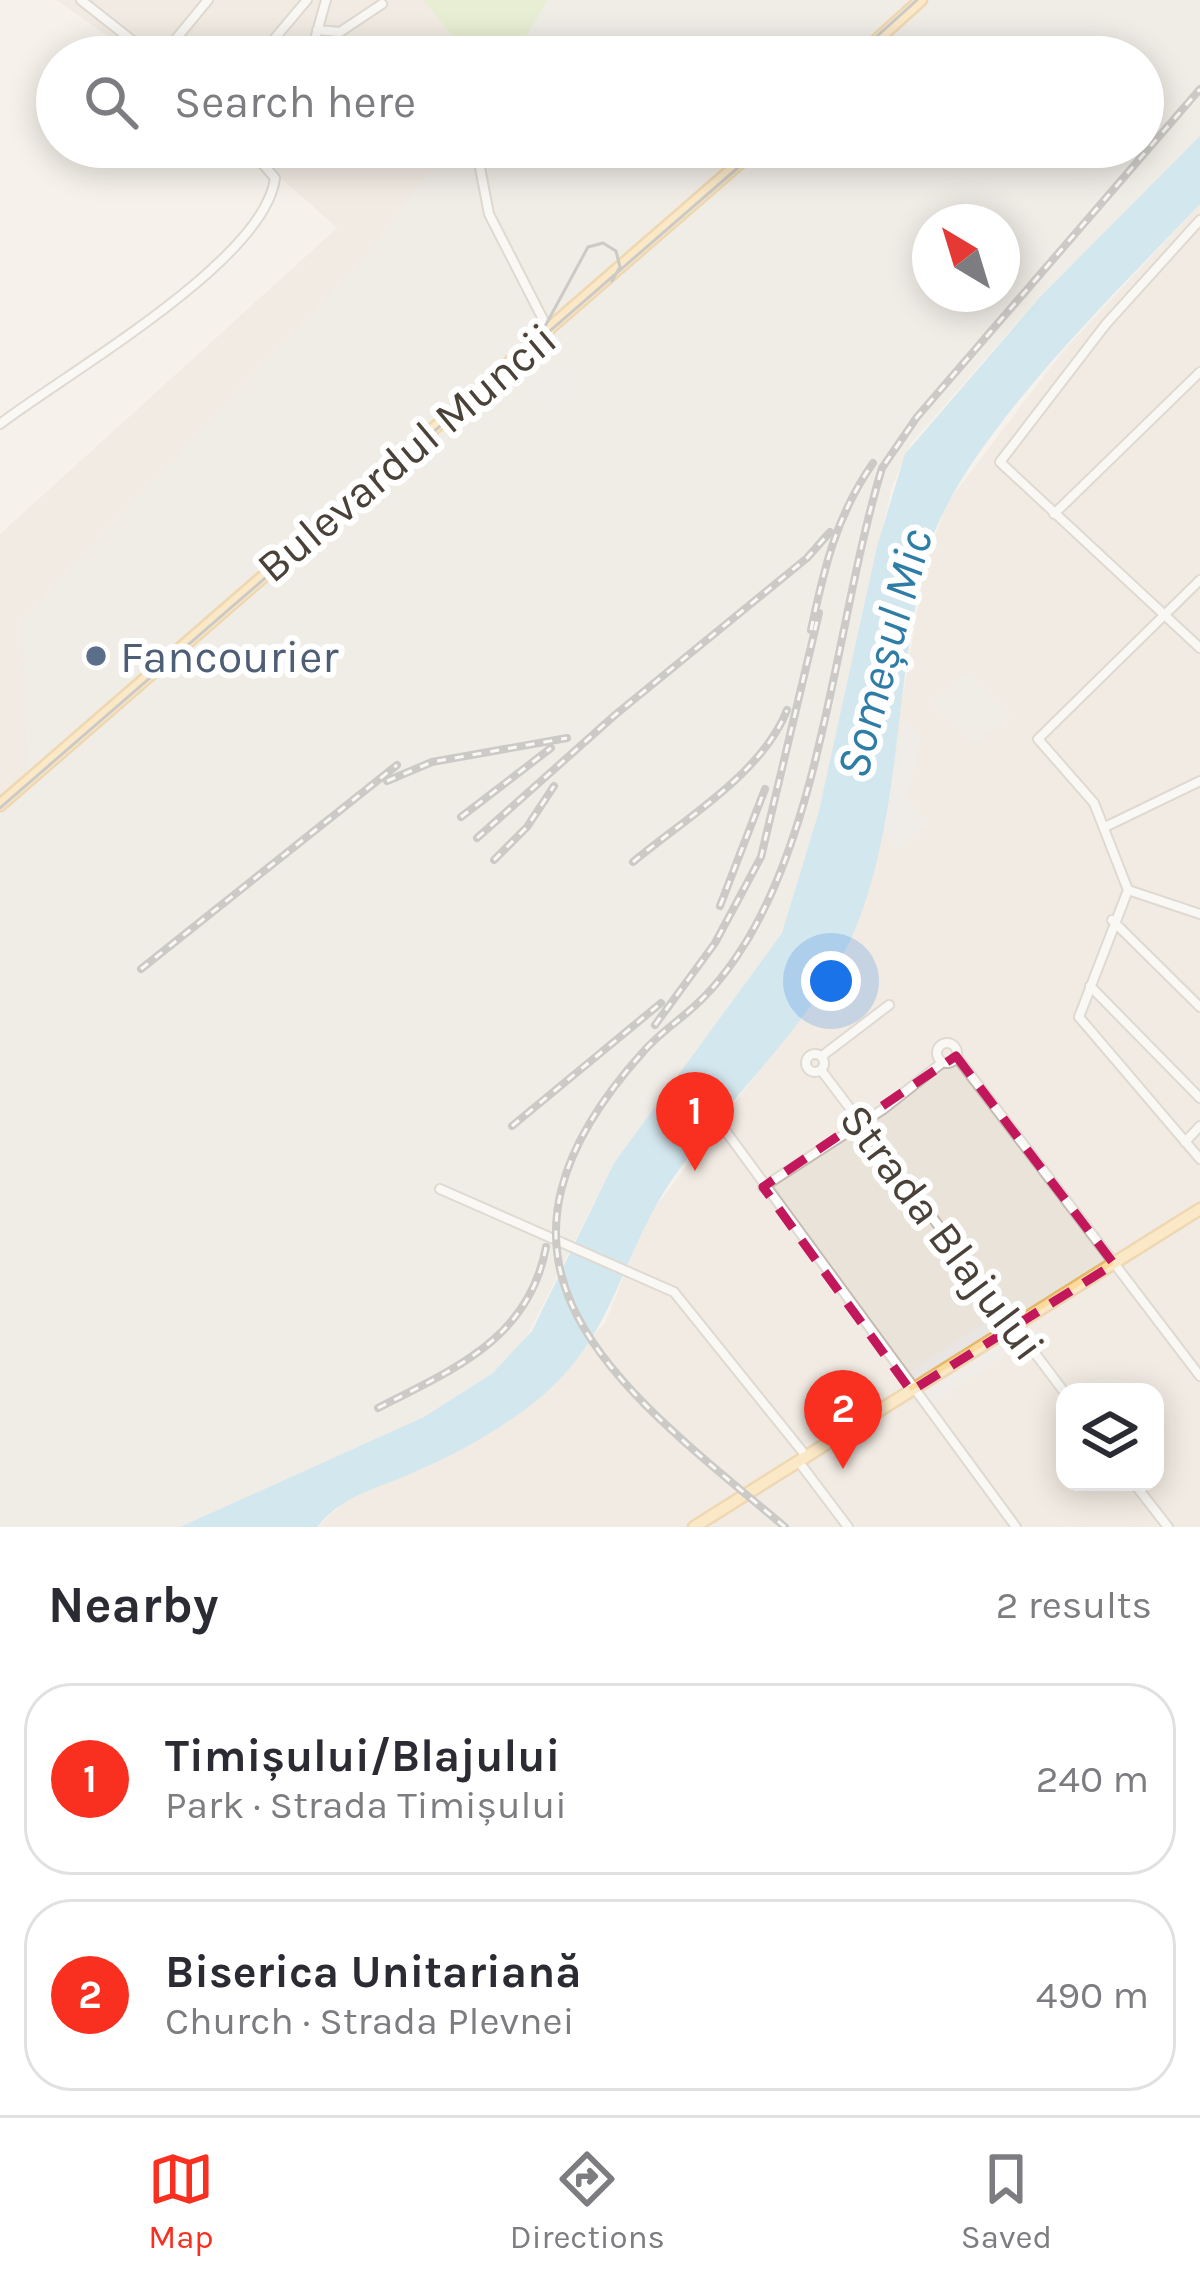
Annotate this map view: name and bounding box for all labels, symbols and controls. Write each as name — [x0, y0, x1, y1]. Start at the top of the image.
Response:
search box — [36, 36, 1164, 168]
icon: search — [78, 69, 144, 135]
text: Search here — [174, 76, 416, 128]
north arrow — [912, 204, 1020, 312]
street label: Bulevardul Muncii — [247, 313, 567, 593]
water label: Someșul Mic — [824, 523, 944, 784]
place label: Fancourier — [120, 631, 339, 683]
marker: Fancourier — [83, 643, 109, 669]
your location — [801, 951, 861, 1011]
pin: 1 — [656, 1072, 734, 1171]
street label: Strada Blajului — [828, 1094, 1055, 1372]
pin: 2 — [804, 1370, 882, 1469]
map controls — [1056, 1383, 1164, 1491]
button: layers — [1056, 1383, 1164, 1491]
text: Nearby — [48, 1575, 218, 1635]
text: 2 results — [996, 1582, 1152, 1628]
text: Timișului/Blajului — [165, 1730, 560, 1782]
text: 1 — [83, 1756, 97, 1802]
text: 240 m — [1036, 1756, 1149, 1802]
text: Park · Strada Timișului — [165, 1782, 567, 1828]
text: Biserica Unitariană — [165, 1946, 582, 1998]
text: 2 — [78, 1972, 102, 2018]
text: 490 m — [1036, 1972, 1149, 2018]
text: Church · Strada Plevnei — [165, 1998, 574, 2044]
tab: Map — [148, 2146, 214, 2256]
tab: Directions — [510, 2146, 665, 2256]
tab: Saved — [961, 2146, 1052, 2256]

